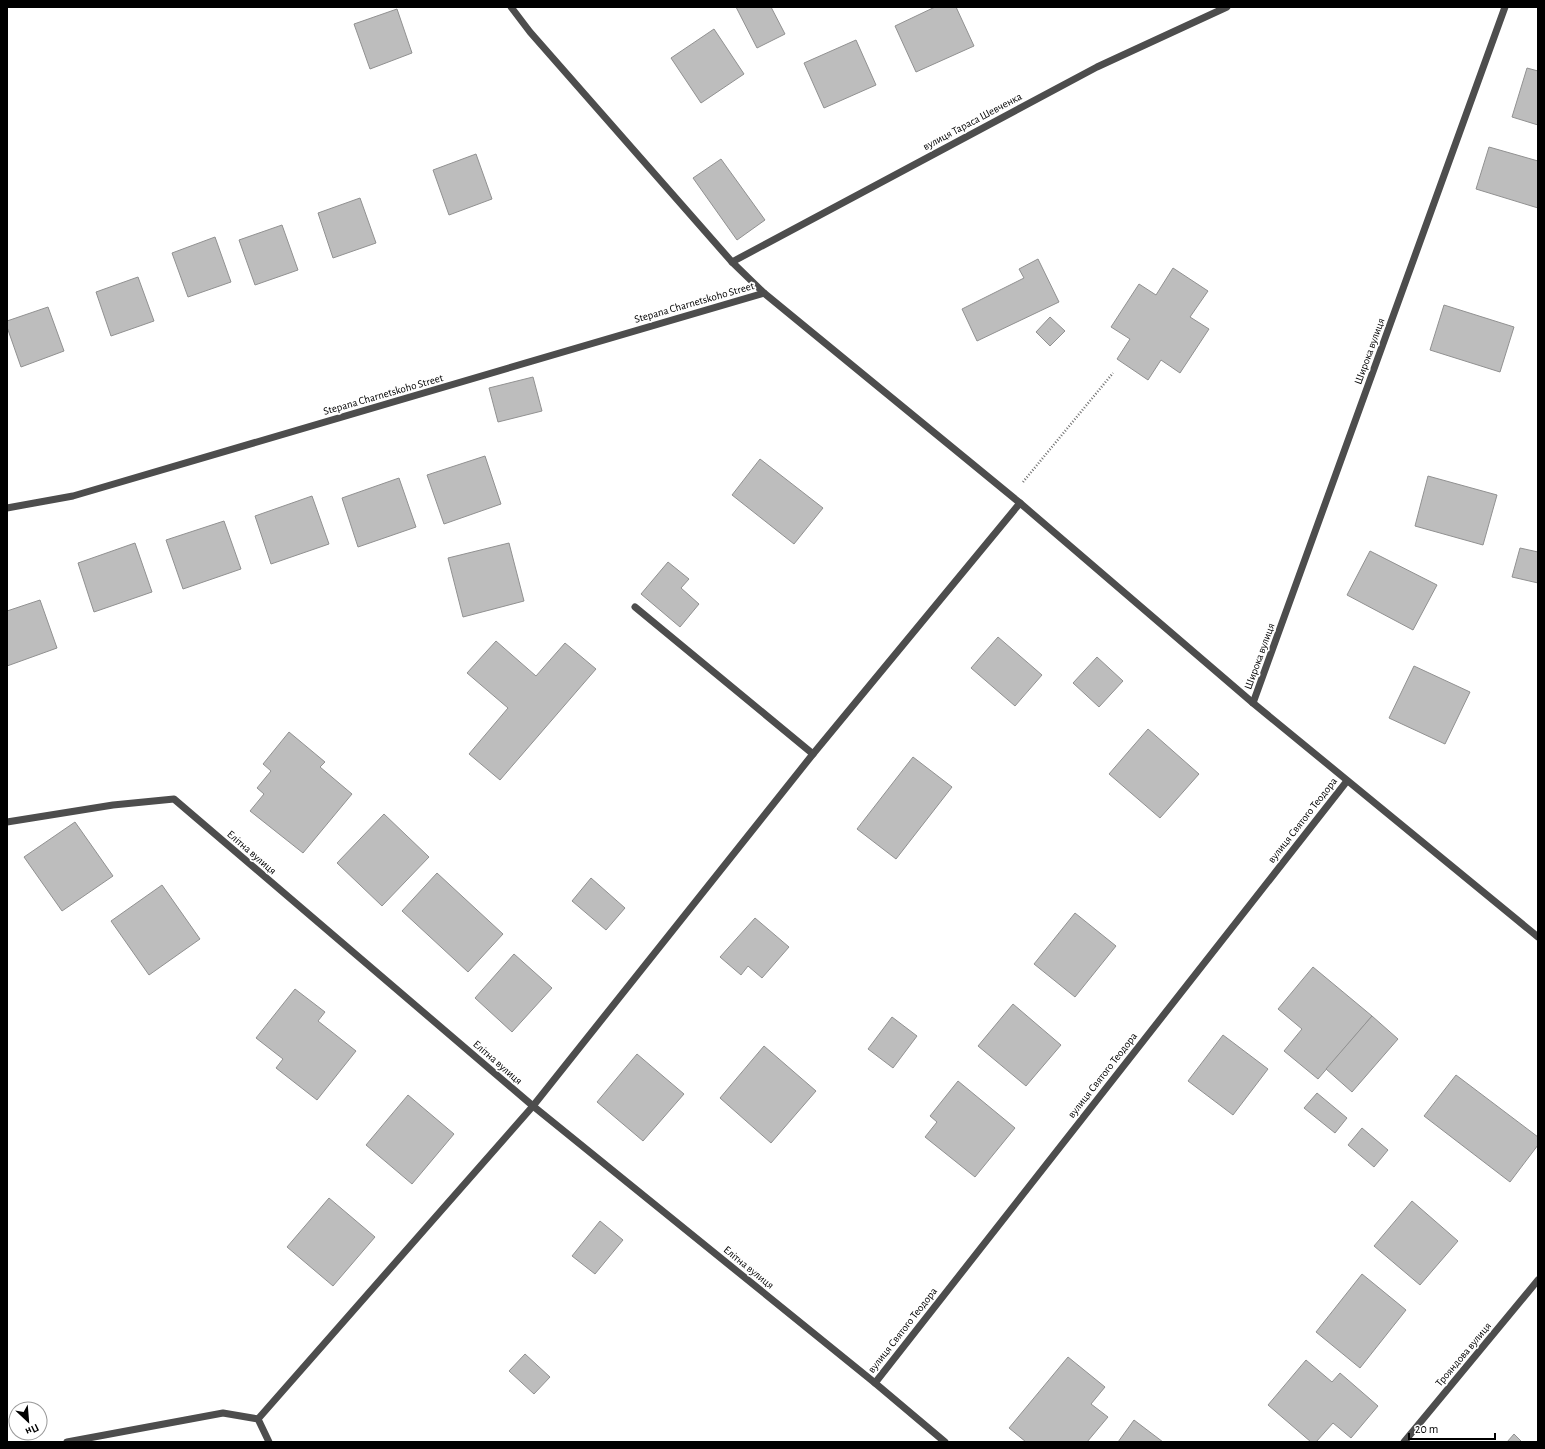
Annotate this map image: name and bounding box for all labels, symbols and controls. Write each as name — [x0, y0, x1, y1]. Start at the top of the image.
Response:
street label: вулиця Тараса Шевченка — [921, 91, 1024, 152]
street label: Stepana Charnetskoho Street — [633, 280, 756, 325]
street label: Широка вулиця — [1352, 317, 1387, 386]
street label: Stepana Charnetskoho Street — [322, 372, 445, 417]
street label: Широка вулиця — [1242, 622, 1277, 691]
street label: вулиця Святого Теодора — [1266, 776, 1339, 865]
street label: Елітна вулиця — [225, 828, 278, 877]
street label: вулиця Святого Теодора — [1066, 1031, 1139, 1120]
street label: Елітна вулиця — [471, 1038, 524, 1087]
street label: Елітна вулиця — [721, 1244, 776, 1291]
street label: вулиця Святого Теодора — [866, 1286, 939, 1375]
street label: Трояндова вулиця — [1433, 1320, 1493, 1388]
north arrow — [8, 1401, 48, 1441]
scale bar — [1409, 1415, 1495, 1441]
text: Пн — [24, 1422, 41, 1437]
text: 20 m — [1415, 1423, 1438, 1435]

